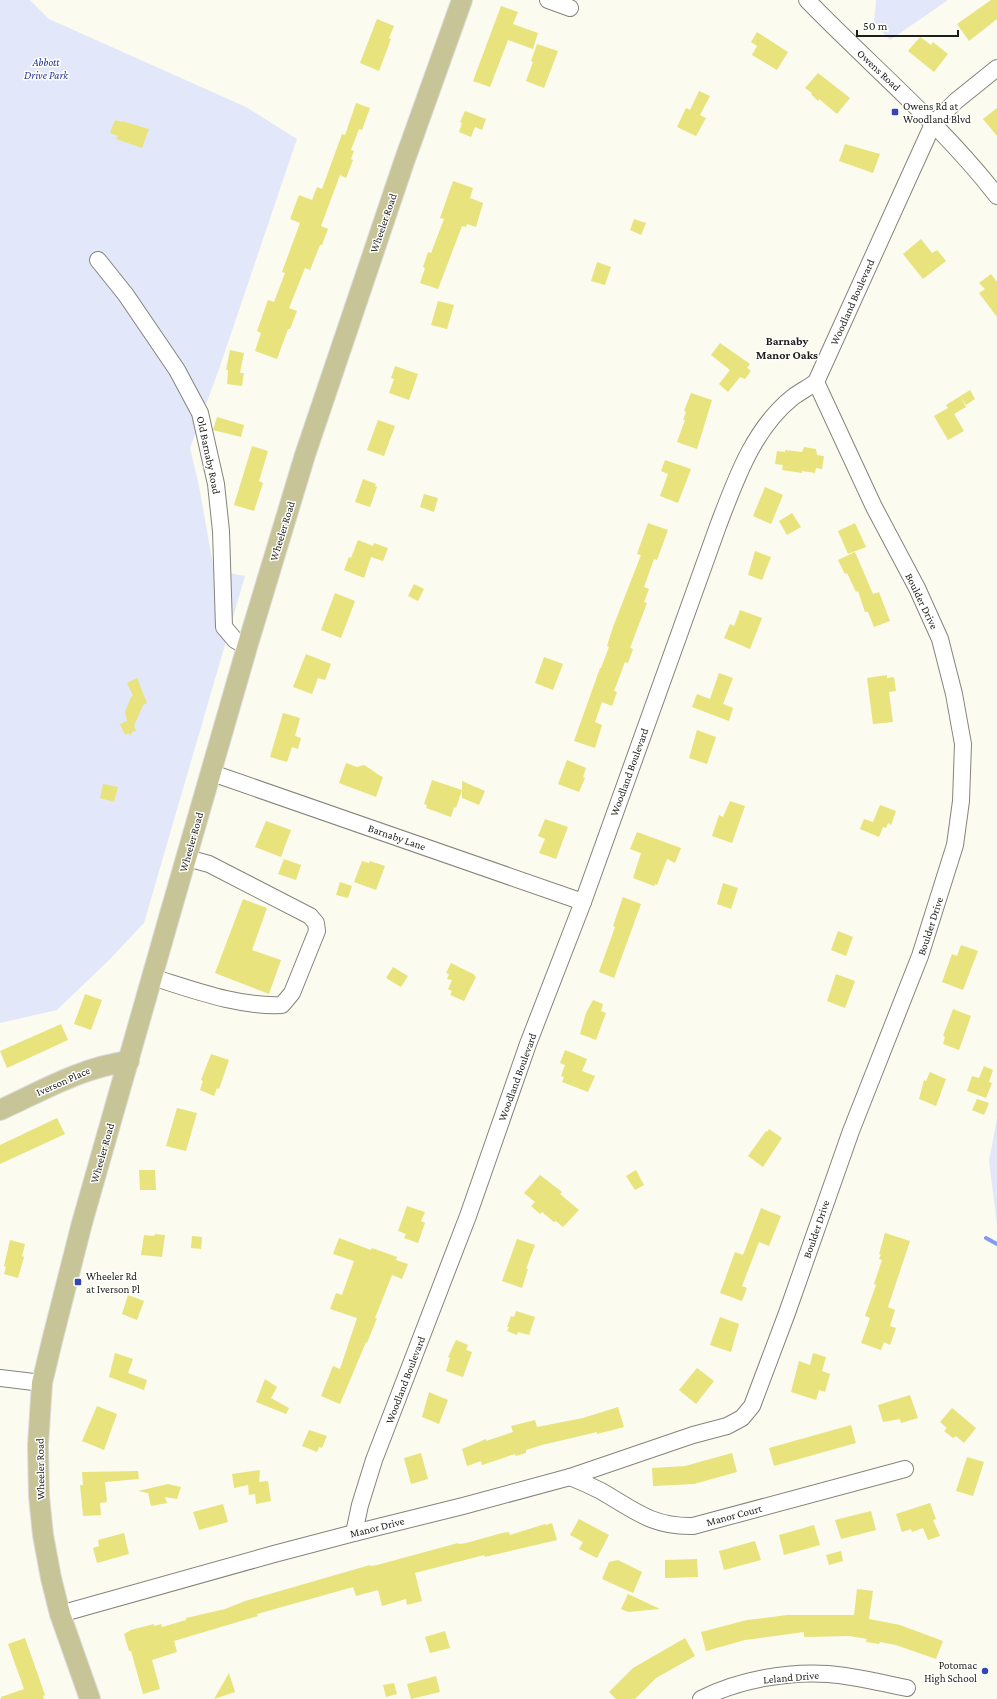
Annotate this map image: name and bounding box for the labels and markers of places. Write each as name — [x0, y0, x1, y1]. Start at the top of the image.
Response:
place label: Owens Rd at Woodland Blvd — [903, 100, 971, 125]
marker: Owens Rd at Woodland Blvd — [890, 107, 900, 117]
place label: Wheeler Rd at Iverson Pl — [86, 1270, 140, 1295]
marker: Wheeler Rd at Iverson Pl — [73, 1277, 83, 1287]
place label: Potomac High School — [924, 1659, 977, 1685]
marker: Potomac High School — [980, 1666, 990, 1676]

